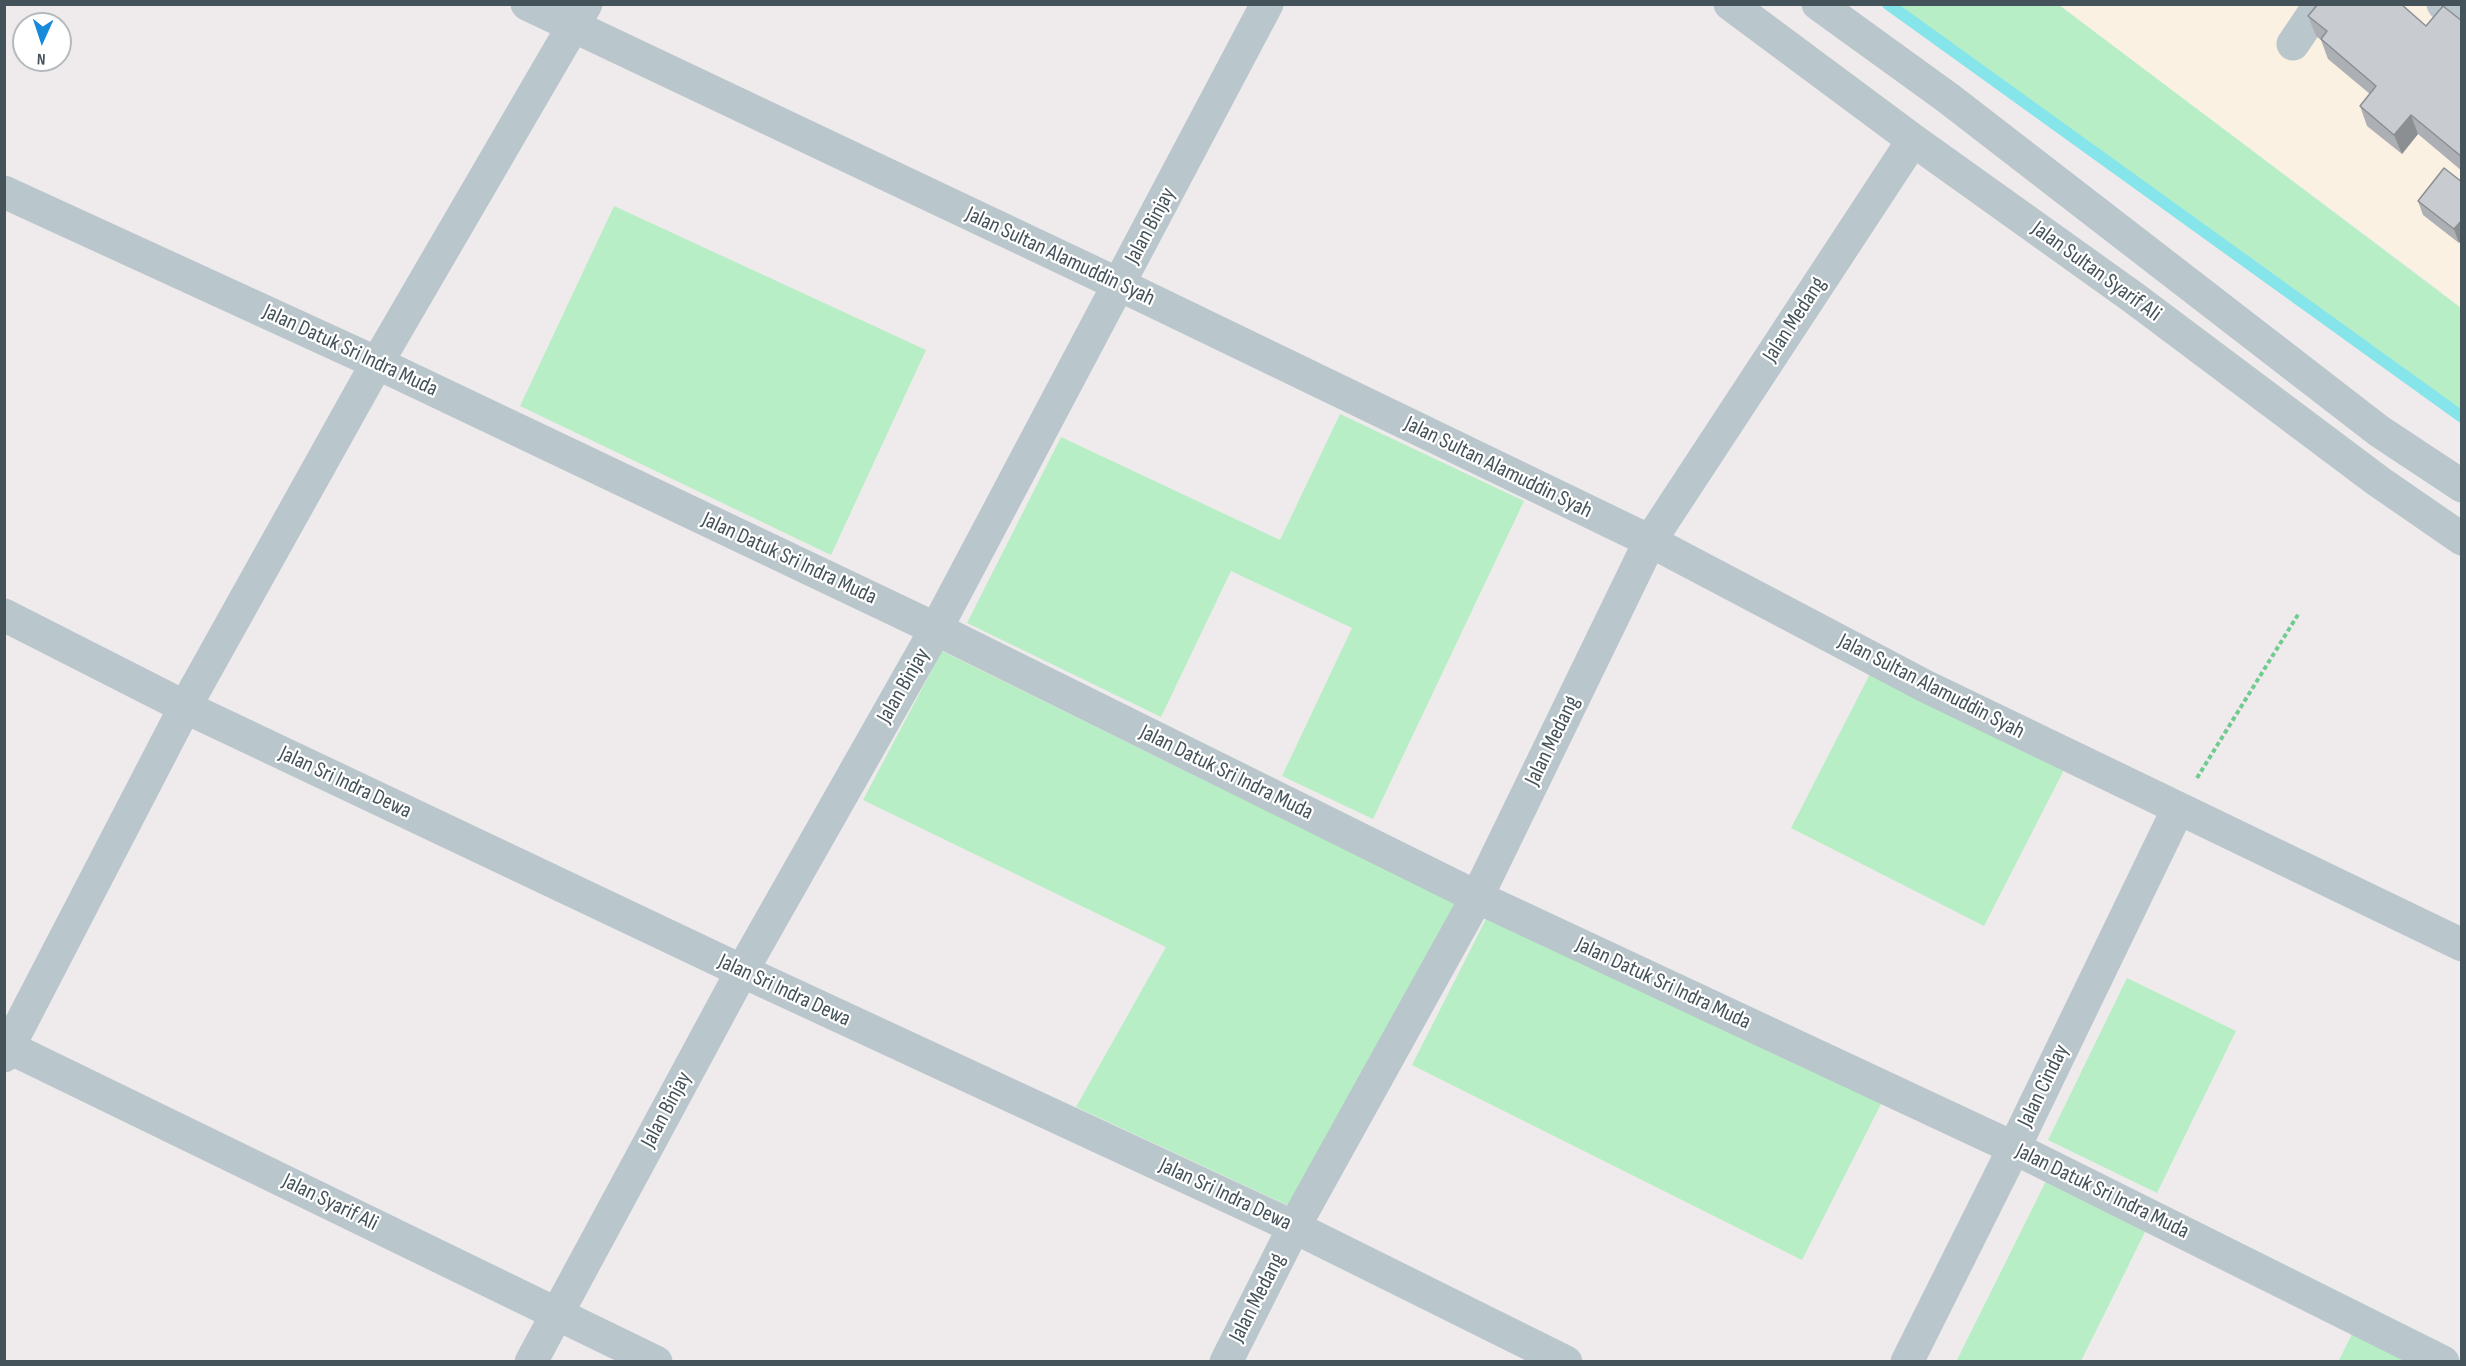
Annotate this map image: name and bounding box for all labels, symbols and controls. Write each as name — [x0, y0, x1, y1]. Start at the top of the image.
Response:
north arrow — [12, 12, 72, 72]
text: N — [36, 49, 46, 68]
street label: Jalan Binjay — [1120, 183, 1182, 269]
street label: Jalan Sultan Alamuddin Syah — [961, 202, 1159, 312]
street label: Jalan Sultan Syarif Ali — [2026, 216, 2166, 328]
street label: Jalan Medang — [1758, 272, 1832, 368]
street label: Jalan Datuk Sri Indra Muda — [259, 299, 441, 403]
street label: Jalan Sultan Alamuddin Syah — [1400, 411, 1596, 525]
street label: Jalan Datuk Sri Indra Muda — [698, 507, 880, 611]
street label: Jalan Sultan Alamuddin Syah — [1833, 629, 2029, 745]
street label: Jalan Binjay — [872, 644, 936, 728]
street label: Jalan Medang — [1520, 692, 1586, 790]
street label: Jalan Datuk Sri Indra Muda — [1135, 720, 1317, 826]
street label: Jalan Sri Indra Dewa — [275, 741, 415, 825]
street label: Jalan Datuk Sri Indra Muda — [1572, 932, 1754, 1036]
street label: Jalan Sri Indra Dewa — [714, 949, 854, 1033]
street label: Jalan Cinday — [2013, 1040, 2075, 1132]
street label: Jalan Binjay — [636, 1067, 698, 1153]
street label: Jalan Datuk Sri Indra Muda — [2011, 1139, 2193, 1245]
street label: Jalan Sri Indra Dewa — [1155, 1153, 1295, 1237]
street label: Jalan Syarif Ali — [278, 1169, 382, 1237]
street label: Jalan Medang — [1224, 1249, 1292, 1347]

